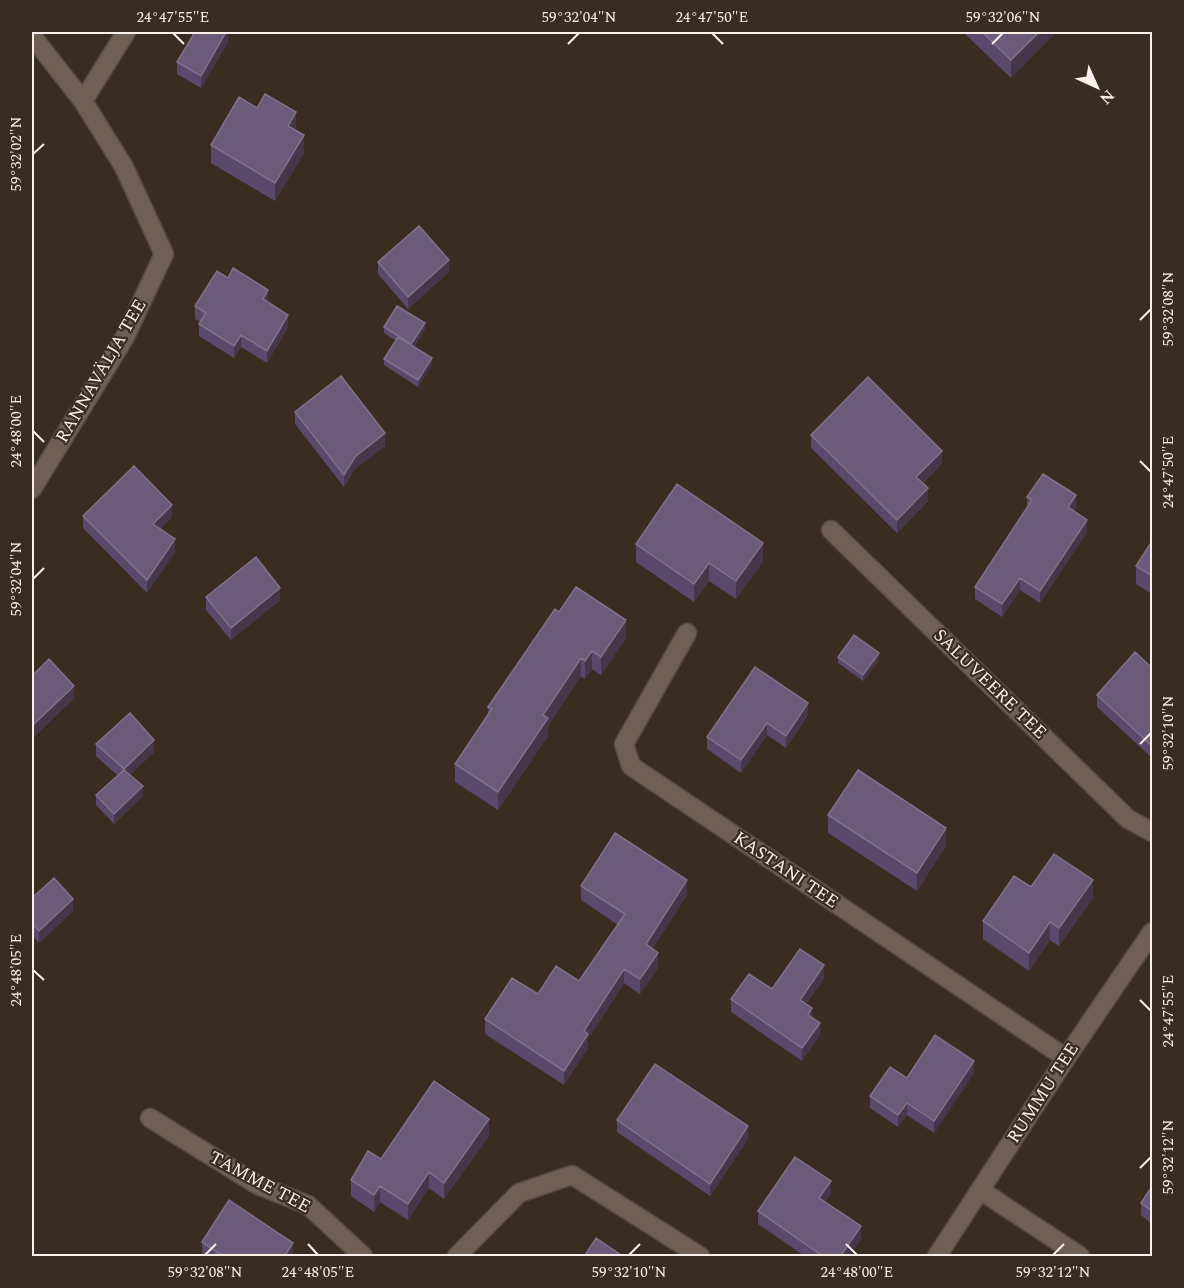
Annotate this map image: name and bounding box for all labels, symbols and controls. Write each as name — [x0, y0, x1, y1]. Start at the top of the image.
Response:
text: 24°47'55"E — [137, 6, 209, 29]
text: 59°32'04"N — [542, 6, 617, 29]
text: 24°47'50"E — [676, 6, 748, 29]
text: 59°32'06"N — [966, 6, 1041, 29]
north arrow — [1067, 57, 1127, 117]
text: N — [1094, 84, 1120, 110]
text: 59°32'02"N — [5, 116, 28, 192]
text: 59°32'08"N — [1157, 271, 1180, 347]
street label: RANNAVÄLJA TEE — [49, 294, 153, 448]
text: 24°48'00"E — [5, 395, 28, 467]
text: 24°47'50"E — [1157, 436, 1180, 508]
text: 59°32'04"N — [5, 541, 28, 617]
street label: SALUVEERE TEE — [927, 623, 1053, 745]
text: 59°32'10"N — [1157, 695, 1180, 771]
street label: KASTANI TEE — [728, 825, 844, 915]
text: 24°48'05"E — [5, 934, 28, 1006]
text: 24°47'55"E — [1157, 975, 1180, 1047]
street label: RUMMU TEE — [1000, 1037, 1086, 1149]
text: 59°32'12"N — [1157, 1119, 1180, 1195]
street label: TAMME TEE — [204, 1144, 316, 1220]
text: 59°32'08"N — [168, 1261, 243, 1284]
text: 24°48'05"E — [282, 1261, 354, 1284]
text: 59°32'10"N — [592, 1261, 667, 1284]
text: 24°48'00"E — [821, 1261, 893, 1284]
text: 59°32'12"N — [1016, 1261, 1091, 1284]

